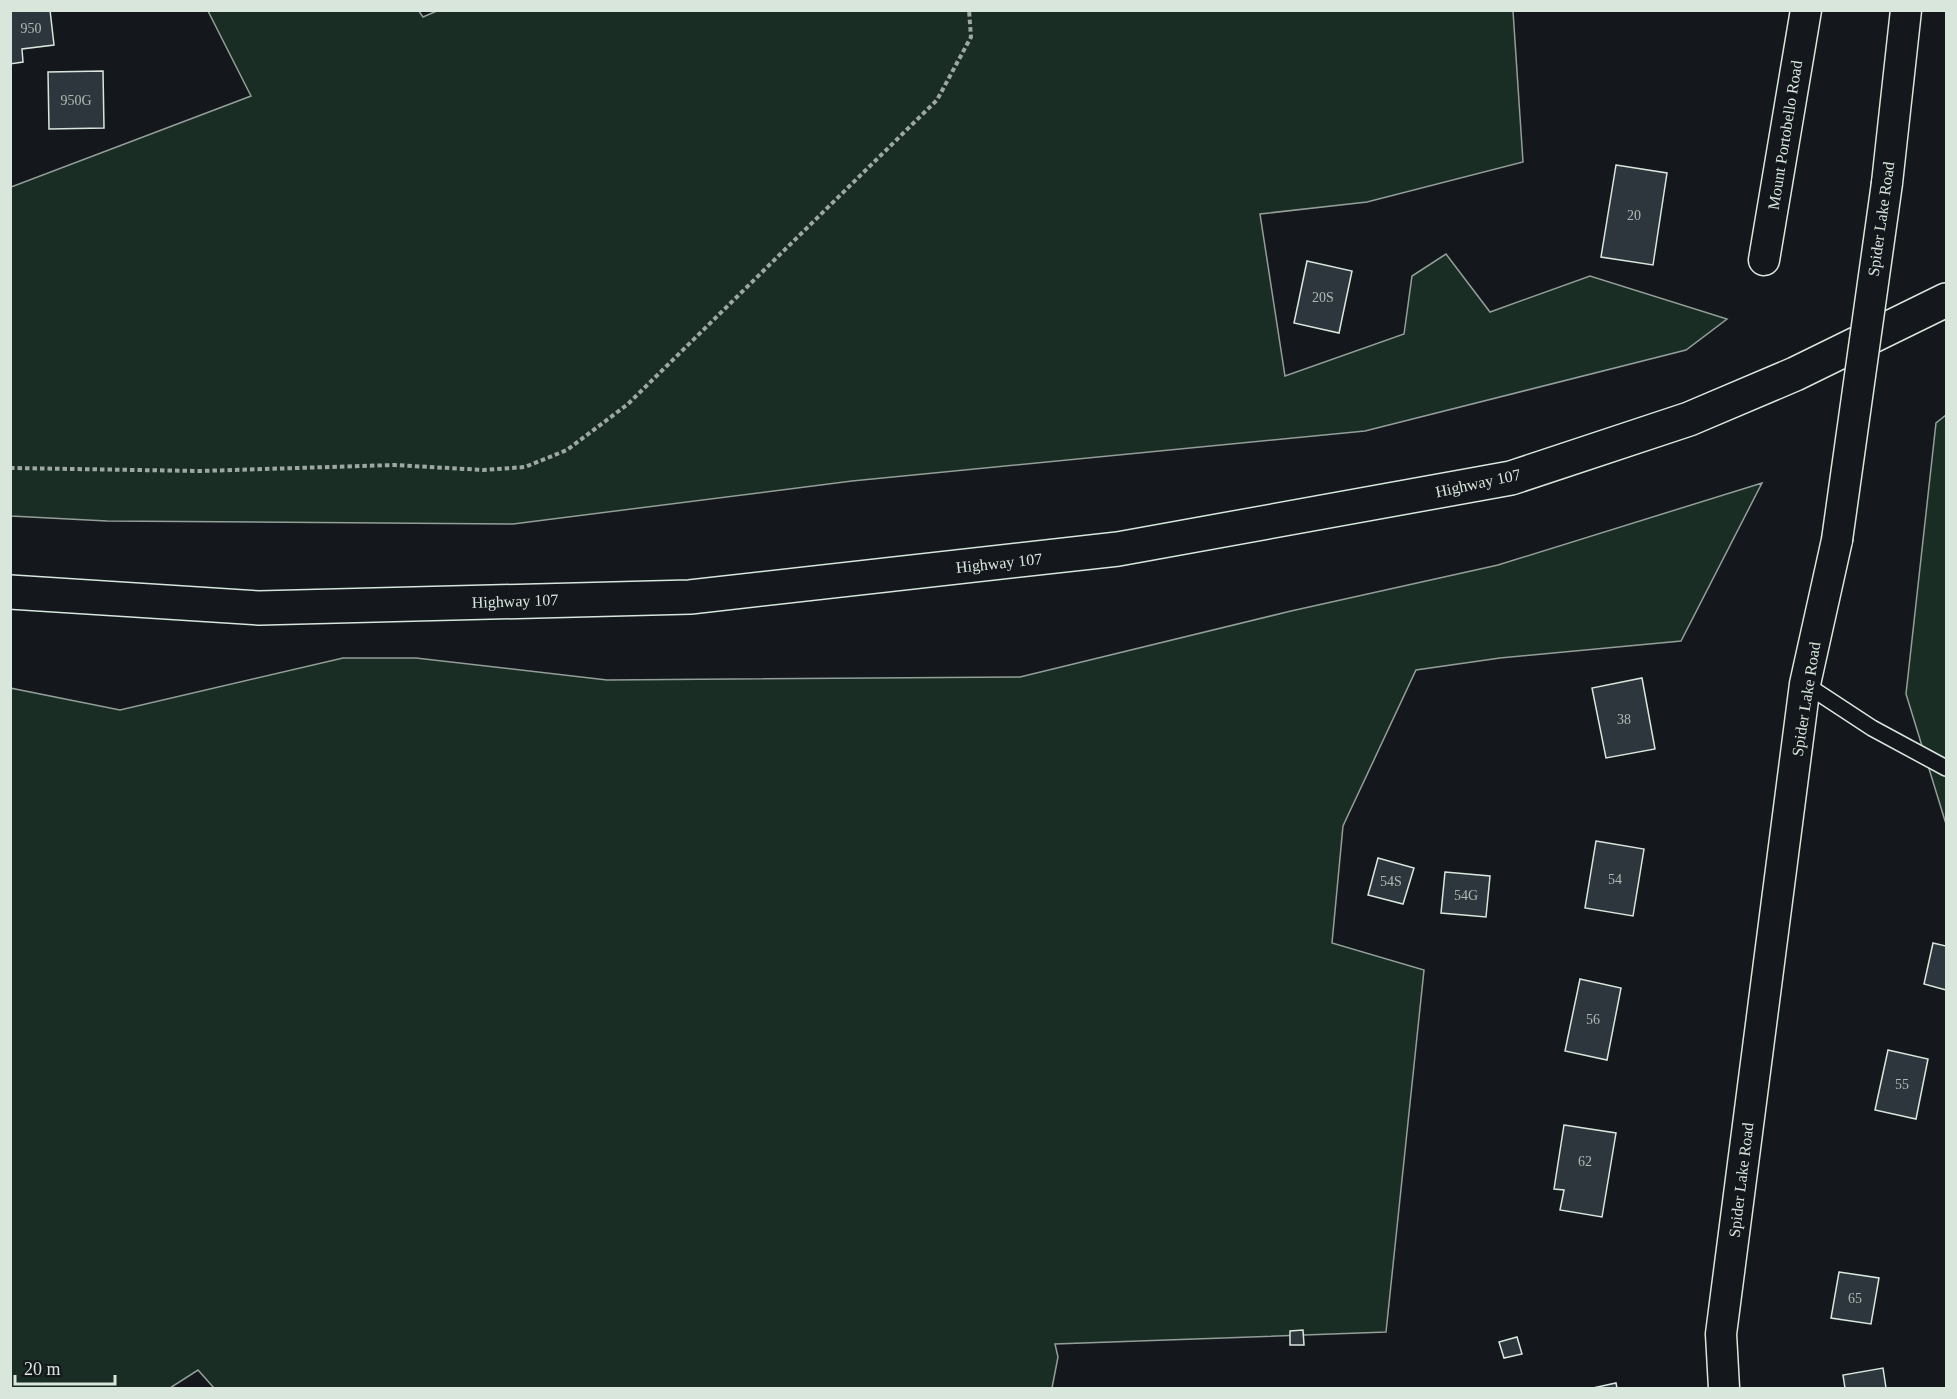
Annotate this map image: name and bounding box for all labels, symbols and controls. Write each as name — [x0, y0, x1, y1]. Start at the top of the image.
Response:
house number: 950 — [21, 21, 42, 36]
street label: Mount Portobello Road — [1765, 59, 1805, 211]
house number: 950G — [60, 93, 92, 108]
street label: Spider Lake Road — [1865, 161, 1898, 278]
house number: 20 — [1627, 208, 1641, 223]
house number: 20S — [1312, 290, 1334, 305]
street label: Highway 107 — [1434, 466, 1522, 501]
street label: Highway 107 — [955, 550, 1043, 577]
street label: Highway 107 — [471, 591, 559, 612]
street label: Spider Lake Road — [1789, 641, 1824, 758]
house number: 38 — [1617, 712, 1631, 727]
house number: 54 — [1608, 872, 1622, 887]
house number: 54S — [1380, 874, 1402, 889]
house number: 54G — [1454, 888, 1478, 903]
house number: 56 — [1586, 1012, 1600, 1027]
house number: 55 — [1895, 1077, 1909, 1092]
street label: Spider Lake Road — [1726, 1122, 1757, 1238]
house number: 62 — [1578, 1154, 1592, 1169]
house number: 65 — [1848, 1291, 1862, 1306]
scale bar — [15, 1348, 116, 1386]
text: 20 m — [24, 1359, 61, 1379]

